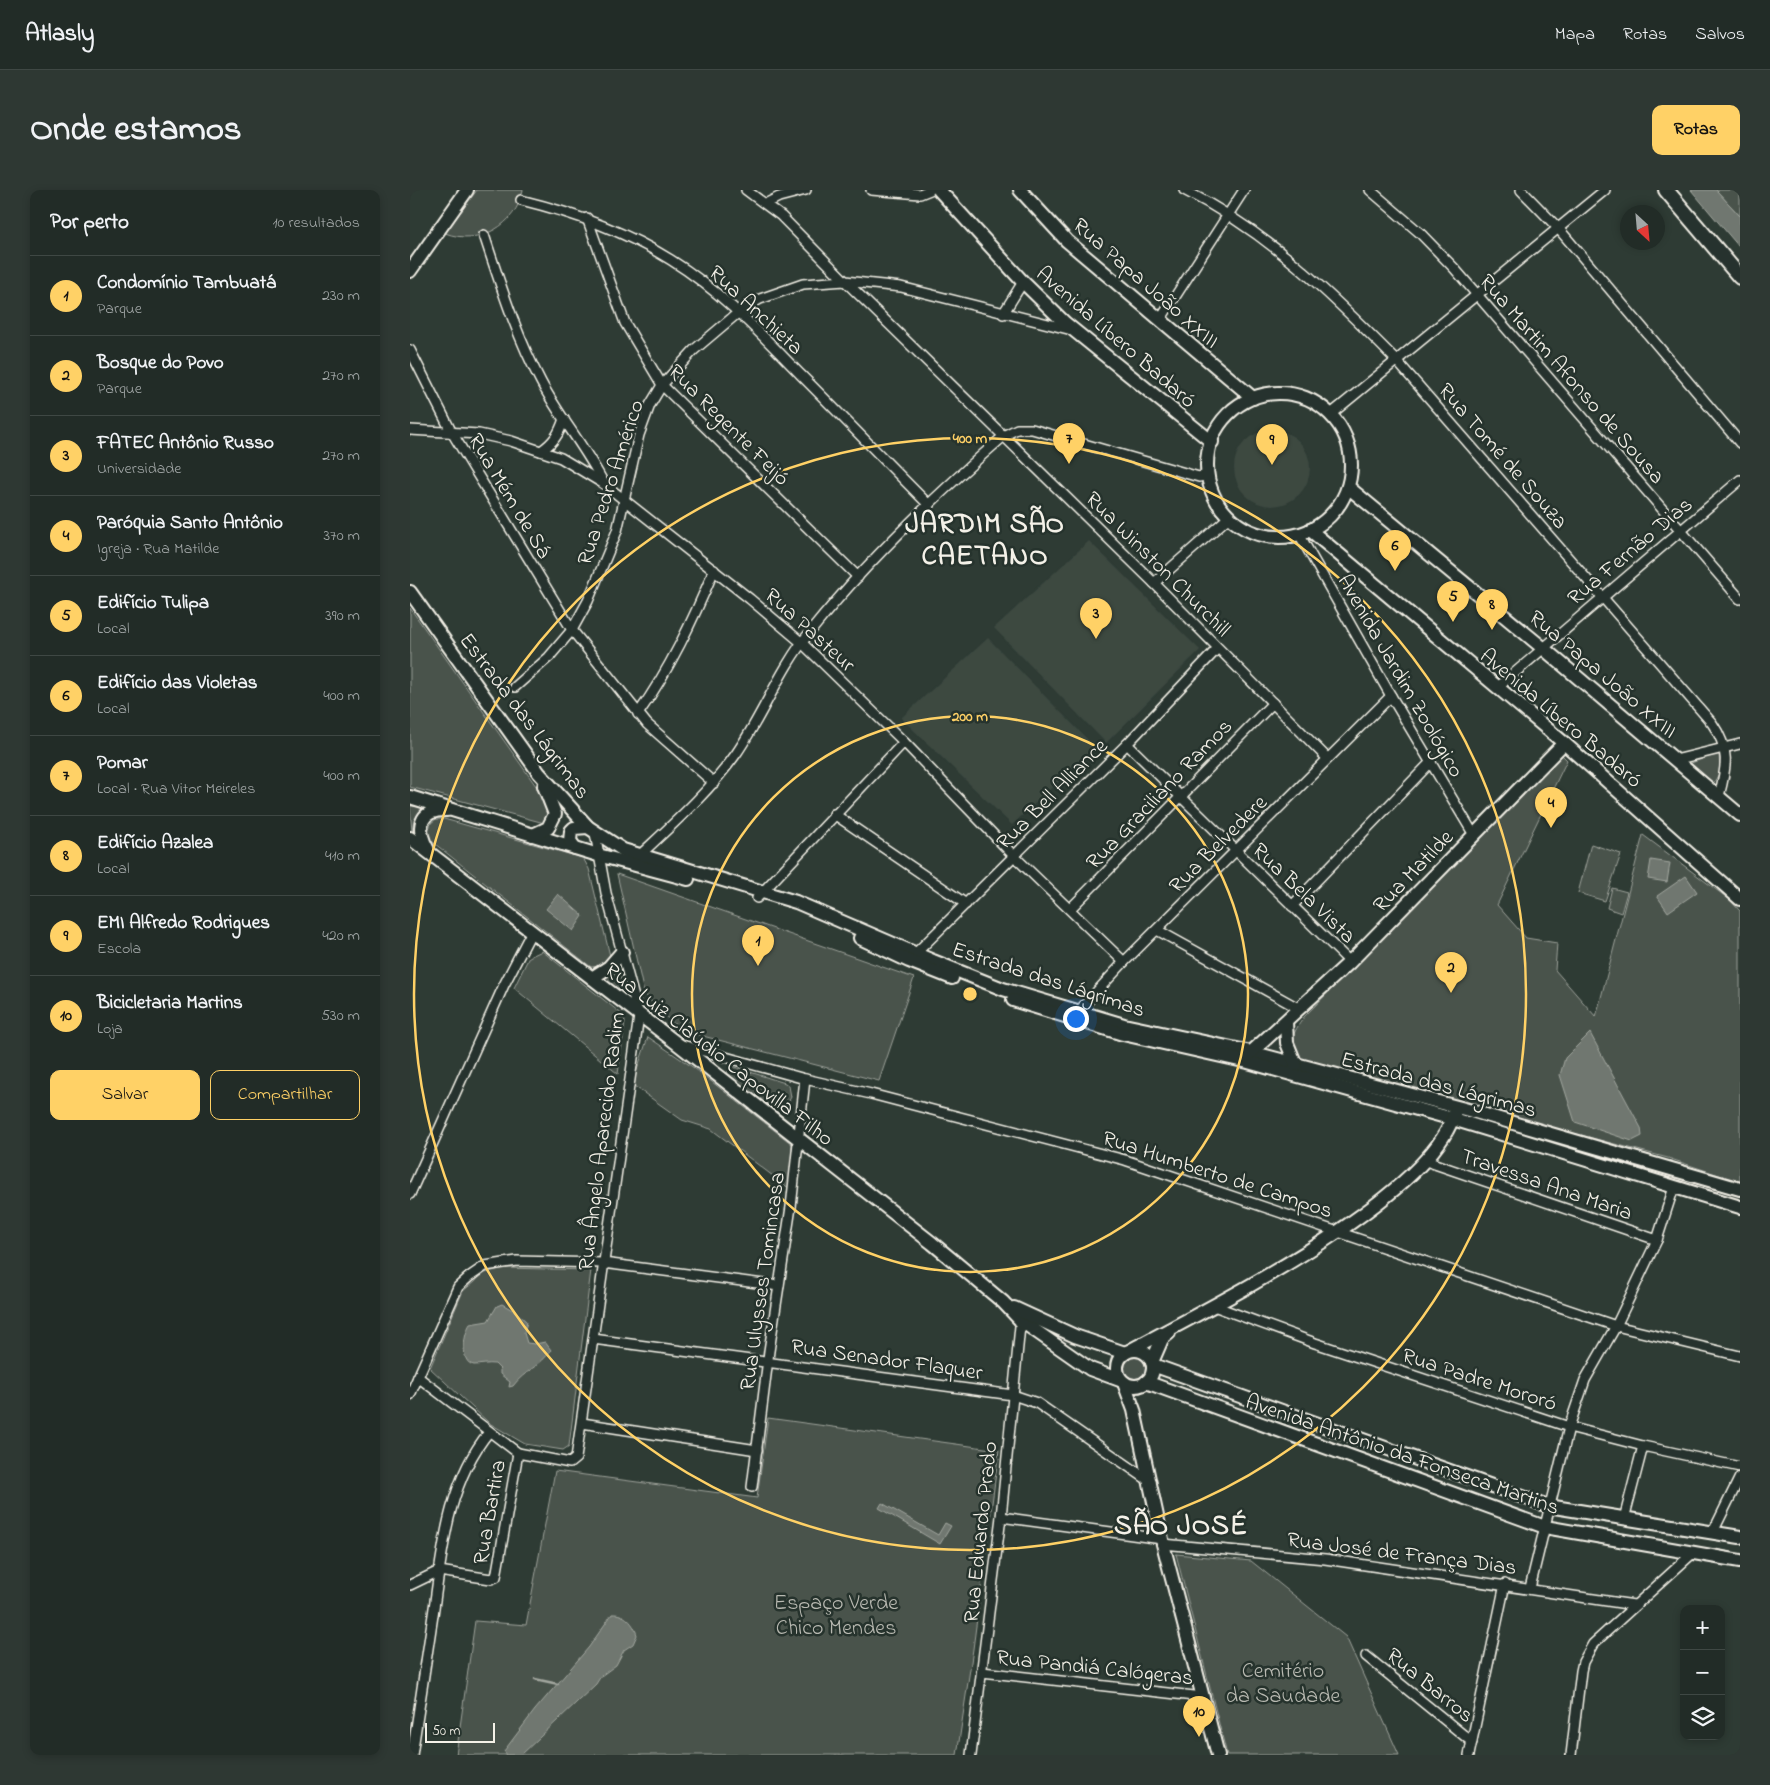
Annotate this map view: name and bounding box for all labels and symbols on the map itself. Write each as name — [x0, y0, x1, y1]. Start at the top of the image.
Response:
north arrow — [1620, 205, 1665, 250]
street label: Rua Papa João XXIII — [1064, 211, 1226, 357]
street label: Rua Anchieta — [700, 259, 810, 364]
street label: Avenida Líbero Badaró — [1028, 259, 1202, 417]
street label: Rua Martim Afonso de Sousa — [1470, 268, 1671, 492]
street label: Rua Regente Feijó — [659, 358, 796, 495]
street label: Rua Tomé de Souza — [1429, 377, 1574, 537]
street label: Rua Pedro Américo — [570, 396, 654, 570]
pin: 7 — [1053, 423, 1085, 464]
pin: 9 — [1256, 424, 1288, 465]
street label: Rua Mém de Sá — [458, 428, 558, 565]
text: 400 m — [952, 428, 988, 450]
street label: Rua Winston Churchill — [1077, 485, 1237, 645]
street label: Rua Fernão Dias — [1561, 490, 1701, 614]
district label: JARDIM SÃO CAETANO — [905, 505, 1065, 578]
pin: 6 — [1379, 530, 1411, 571]
street label: Avenida Jardim Zoológico — [1327, 569, 1471, 785]
street label: Rua Pasteur — [756, 581, 862, 681]
pin: 5 — [1437, 581, 1469, 622]
pin: 8 — [1476, 589, 1508, 630]
pin: 3 — [1080, 598, 1112, 639]
street label: Rua Papa João XXIII — [1521, 603, 1684, 747]
street label: Estrada das Lágrimas — [449, 627, 597, 807]
street label: Avenida Líbero Badaró — [1472, 642, 1648, 797]
text: 200 m — [951, 706, 988, 728]
street label: Rua Graciliano Ramos — [1079, 712, 1241, 878]
street label: Rua Bell Alliance — [990, 732, 1116, 858]
pin: 4 — [1535, 787, 1567, 828]
street label: Rua Belvedere — [1162, 788, 1276, 902]
street label: Rua Matilde — [1366, 823, 1462, 921]
street label: Rua Bela Vista — [1244, 836, 1362, 952]
pin: 1 — [742, 925, 774, 966]
street label: Estrada das Lágrimas — [947, 935, 1149, 1028]
pin: 2 — [1435, 952, 1467, 993]
street label: Rua Luiz Claúdio Capovilla Filho — [597, 956, 840, 1155]
centre of rings — [961, 985, 979, 1003]
your location — [1063, 1006, 1089, 1032]
street label: Rua Ângelo Aparecido Radim — [570, 1010, 636, 1273]
street label: Estrada das Lágrimas — [1337, 1044, 1540, 1128]
street label: Rua Humberto de Campos — [1098, 1123, 1336, 1228]
street label: Travessa Ana Maria — [1456, 1141, 1636, 1230]
street label: Rua Ulysses Tomincasa — [733, 1170, 796, 1393]
street label: Rua Senador Flaquer — [789, 1332, 985, 1390]
street label: Rua Padre Mororó — [1397, 1341, 1561, 1421]
street label: Avenida Antônio da Fonseca Martins — [1241, 1387, 1563, 1525]
street label: Rua Eduardo Prado — [957, 1440, 1007, 1625]
street label: Rua Bartira — [466, 1458, 516, 1567]
district label: SÃO JOSÉ — [1114, 1507, 1248, 1548]
street label: Rua José de França Dias — [1285, 1525, 1518, 1585]
park label: Espaço Verde Chico Mendes — [774, 1588, 898, 1645]
street label: Rua Barros — [1378, 1641, 1480, 1732]
street label: Rua Pandiá Calógeras — [994, 1643, 1195, 1696]
park label: Cemitério da Saudade — [1226, 1656, 1341, 1713]
pin: 10 — [1183, 1696, 1215, 1737]
scale bar — [425, 1720, 495, 1743]

